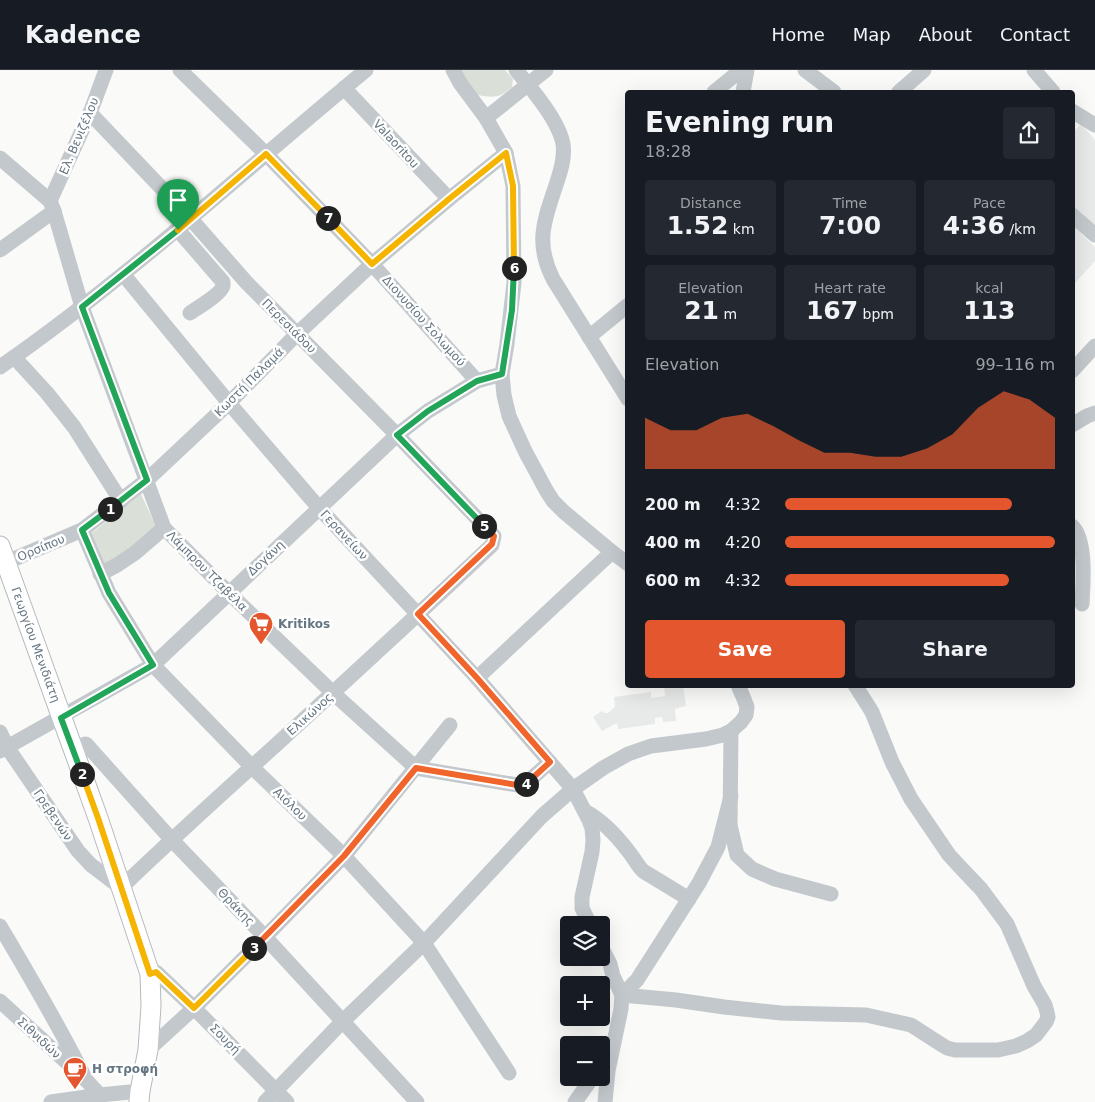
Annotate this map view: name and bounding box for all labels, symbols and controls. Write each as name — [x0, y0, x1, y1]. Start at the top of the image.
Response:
text: Kadence — [25, 21, 141, 49]
text: Home — [772, 24, 825, 45]
text: Map — [853, 24, 891, 45]
text: About — [919, 24, 972, 45]
text: Contact — [1000, 24, 1070, 45]
street label: Ελ. Βενιζέλου — [56, 95, 102, 177]
text: Evening run — [645, 106, 834, 139]
button: share — [1003, 107, 1055, 159]
street label: Valaoritou — [370, 117, 422, 171]
text: 18:28 — [645, 142, 691, 161]
pin — [157, 179, 199, 230]
icon: arrive — [164, 186, 192, 214]
text: Distance — [680, 195, 741, 211]
text: Time — [833, 195, 867, 211]
text: Pace — [973, 195, 1006, 211]
pin: 7 — [316, 206, 340, 230]
text: 7 — [324, 210, 333, 226]
text: 1.52 — [667, 211, 728, 240]
text: 7:00 — [819, 211, 881, 240]
text: 4:36 — [943, 211, 1005, 240]
text: km — [728, 221, 755, 237]
text: /km — [1005, 221, 1036, 237]
pin: 6 — [502, 256, 526, 280]
text: 6 — [510, 260, 519, 276]
street label: Διονυσίου Σολωμού — [380, 273, 468, 369]
text: Elevation — [678, 280, 743, 296]
text: Heart rate — [814, 280, 886, 296]
text: kcal — [975, 280, 1003, 296]
street label: Περεσιάδου — [259, 296, 319, 356]
text: 21 — [684, 296, 719, 325]
text: 167 — [806, 296, 858, 325]
text: 113 — [963, 296, 1015, 325]
text: m — [719, 306, 737, 322]
text: bpm — [858, 306, 894, 322]
street label: Κωστή Παλαμά — [212, 345, 286, 419]
text: Elevation — [645, 355, 719, 374]
text: 99–116 m — [975, 355, 1055, 374]
text: 200 m — [645, 495, 701, 514]
text: 4:32 — [725, 495, 761, 514]
pin: 1 — [98, 496, 122, 522]
text: 1 — [106, 501, 115, 517]
street label: Γερανείων — [317, 507, 371, 563]
pin: 5 — [472, 514, 496, 538]
text: 5 — [480, 518, 489, 534]
street label: Λάμπρου Τζαβέλα — [164, 528, 250, 614]
street label: Ορσίπου — [15, 532, 67, 564]
text: 400 m — [645, 533, 701, 552]
text: 4:20 — [725, 533, 761, 552]
street label: Δογάνη — [245, 538, 287, 578]
text: 600 m — [645, 571, 701, 590]
text: 4:32 — [725, 571, 761, 590]
street label: Γεωργίου Μενιδιάτη — [8, 585, 63, 705]
supermarket icon: Kritikos — [248, 611, 274, 645]
place label: Kritikos — [278, 617, 330, 631]
button: Save — [645, 620, 845, 678]
button: Share — [855, 620, 1055, 678]
street label: Ελικώνος — [284, 690, 336, 738]
pin: 2 — [70, 762, 94, 786]
text: 2 — [78, 766, 87, 782]
pin: 4 — [514, 772, 538, 796]
text: 4 — [522, 776, 531, 792]
street label: Αιόλου — [270, 785, 310, 823]
street label: Γρεβενών — [31, 787, 75, 843]
street label: Θράκης — [215, 885, 257, 929]
map controls — [560, 916, 610, 1086]
button: layers — [560, 916, 610, 966]
pin: 3 — [242, 936, 266, 960]
text: 3 — [250, 940, 259, 956]
button: + — [560, 976, 610, 1026]
street label: Σιθνιδών — [15, 1015, 64, 1062]
street label: Σουρή — [207, 1021, 243, 1057]
button: − — [560, 1036, 610, 1086]
cafe icon: Η στροφή — [62, 1056, 88, 1090]
place label: Η στροφή — [92, 1062, 158, 1076]

